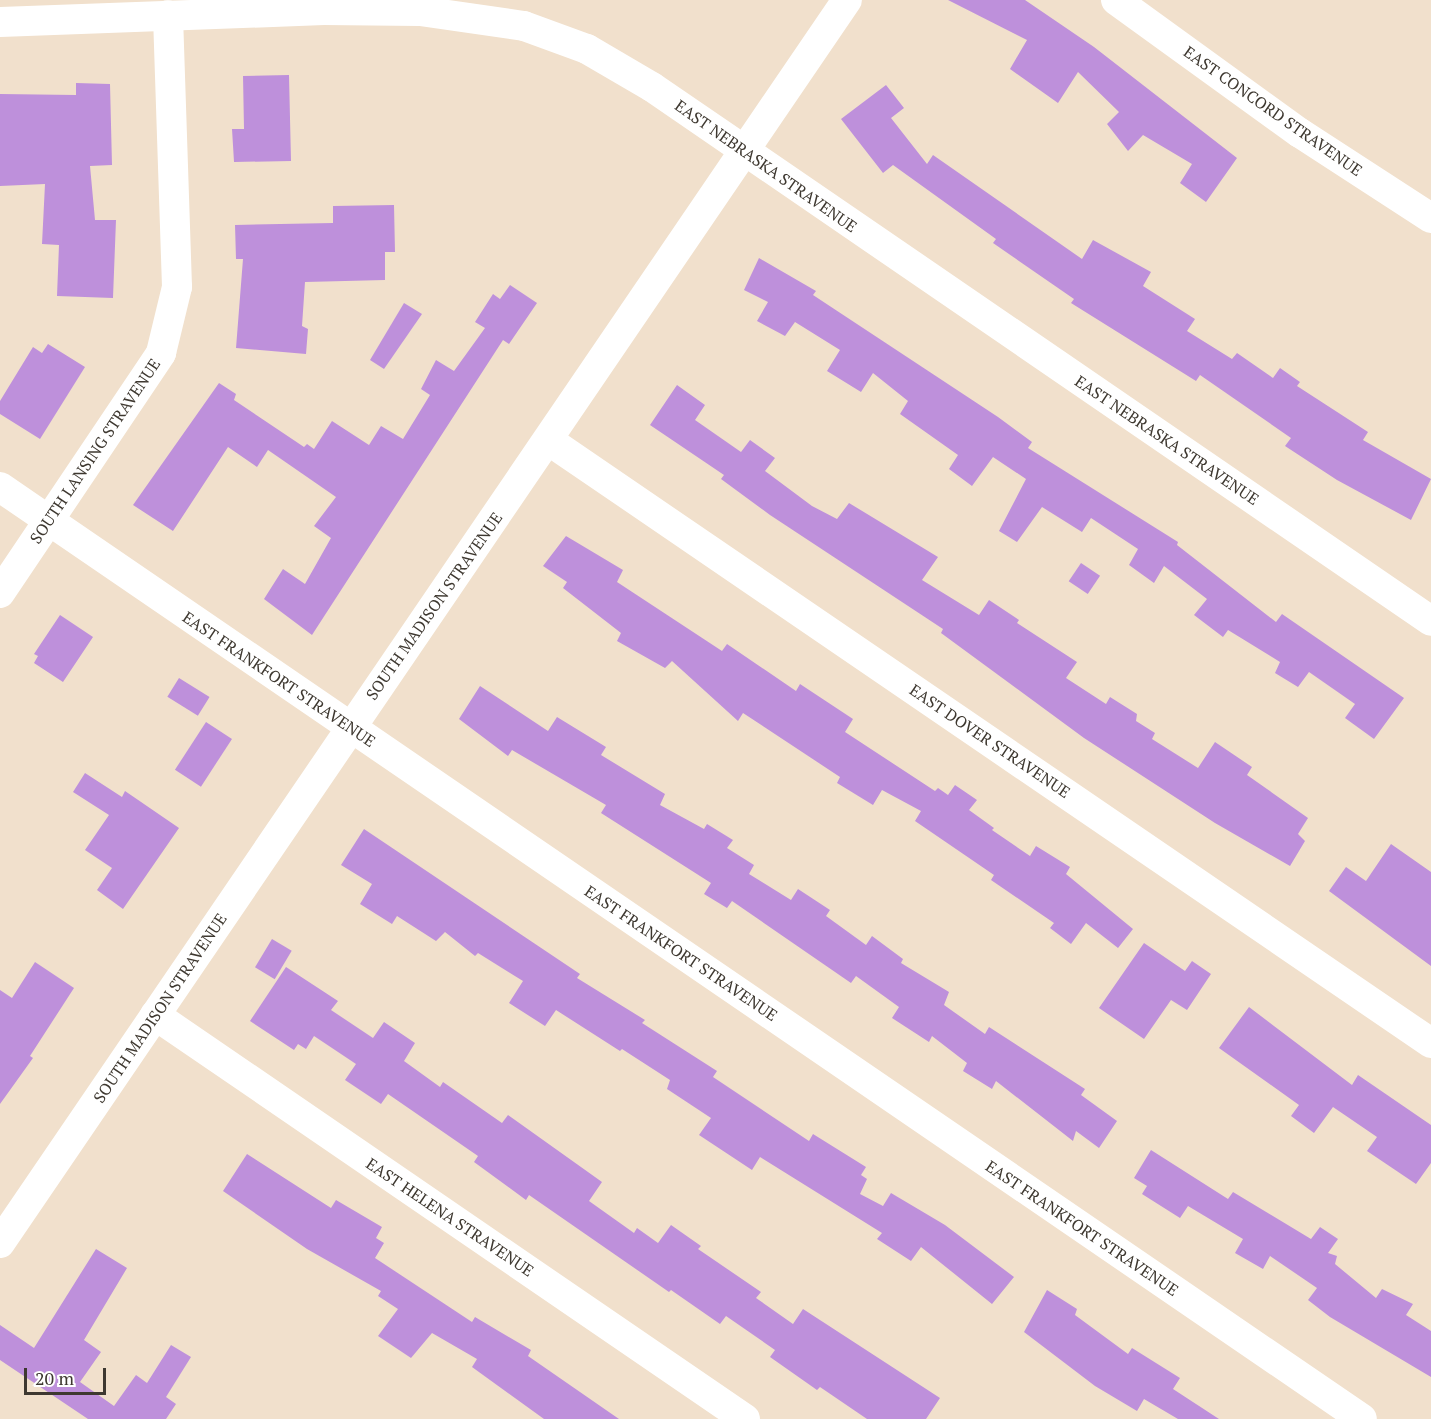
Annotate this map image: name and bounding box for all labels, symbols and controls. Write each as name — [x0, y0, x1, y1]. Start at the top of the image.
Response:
street label: EAST CONCORD STRAVENUE — [1180, 42, 1366, 180]
street label: EAST NEBRASKA STRAVENUE — [671, 96, 861, 236]
street label: SOUTH LANSING STRAVENUE — [26, 355, 164, 547]
street label: EAST NEBRASKA STRAVENUE — [1071, 371, 1263, 509]
street label: SOUTH MADISON STRAVENUE — [362, 509, 506, 703]
street label: EAST FRANKFORT STRAVENUE — [179, 607, 379, 751]
street label: EAST DOVER STRAVENUE — [906, 680, 1074, 802]
street label: EAST FRANKFORT STRAVENUE — [581, 881, 781, 1025]
street label: SOUTH MADISON STRAVENUE — [89, 910, 231, 1106]
street label: EAST HELENA STRAVENUE — [362, 1154, 538, 1280]
street label: EAST FRANKFORT STRAVENUE — [982, 1156, 1182, 1300]
scale bar — [27, 1356, 110, 1394]
text: 20 m — [35, 1366, 74, 1390]

